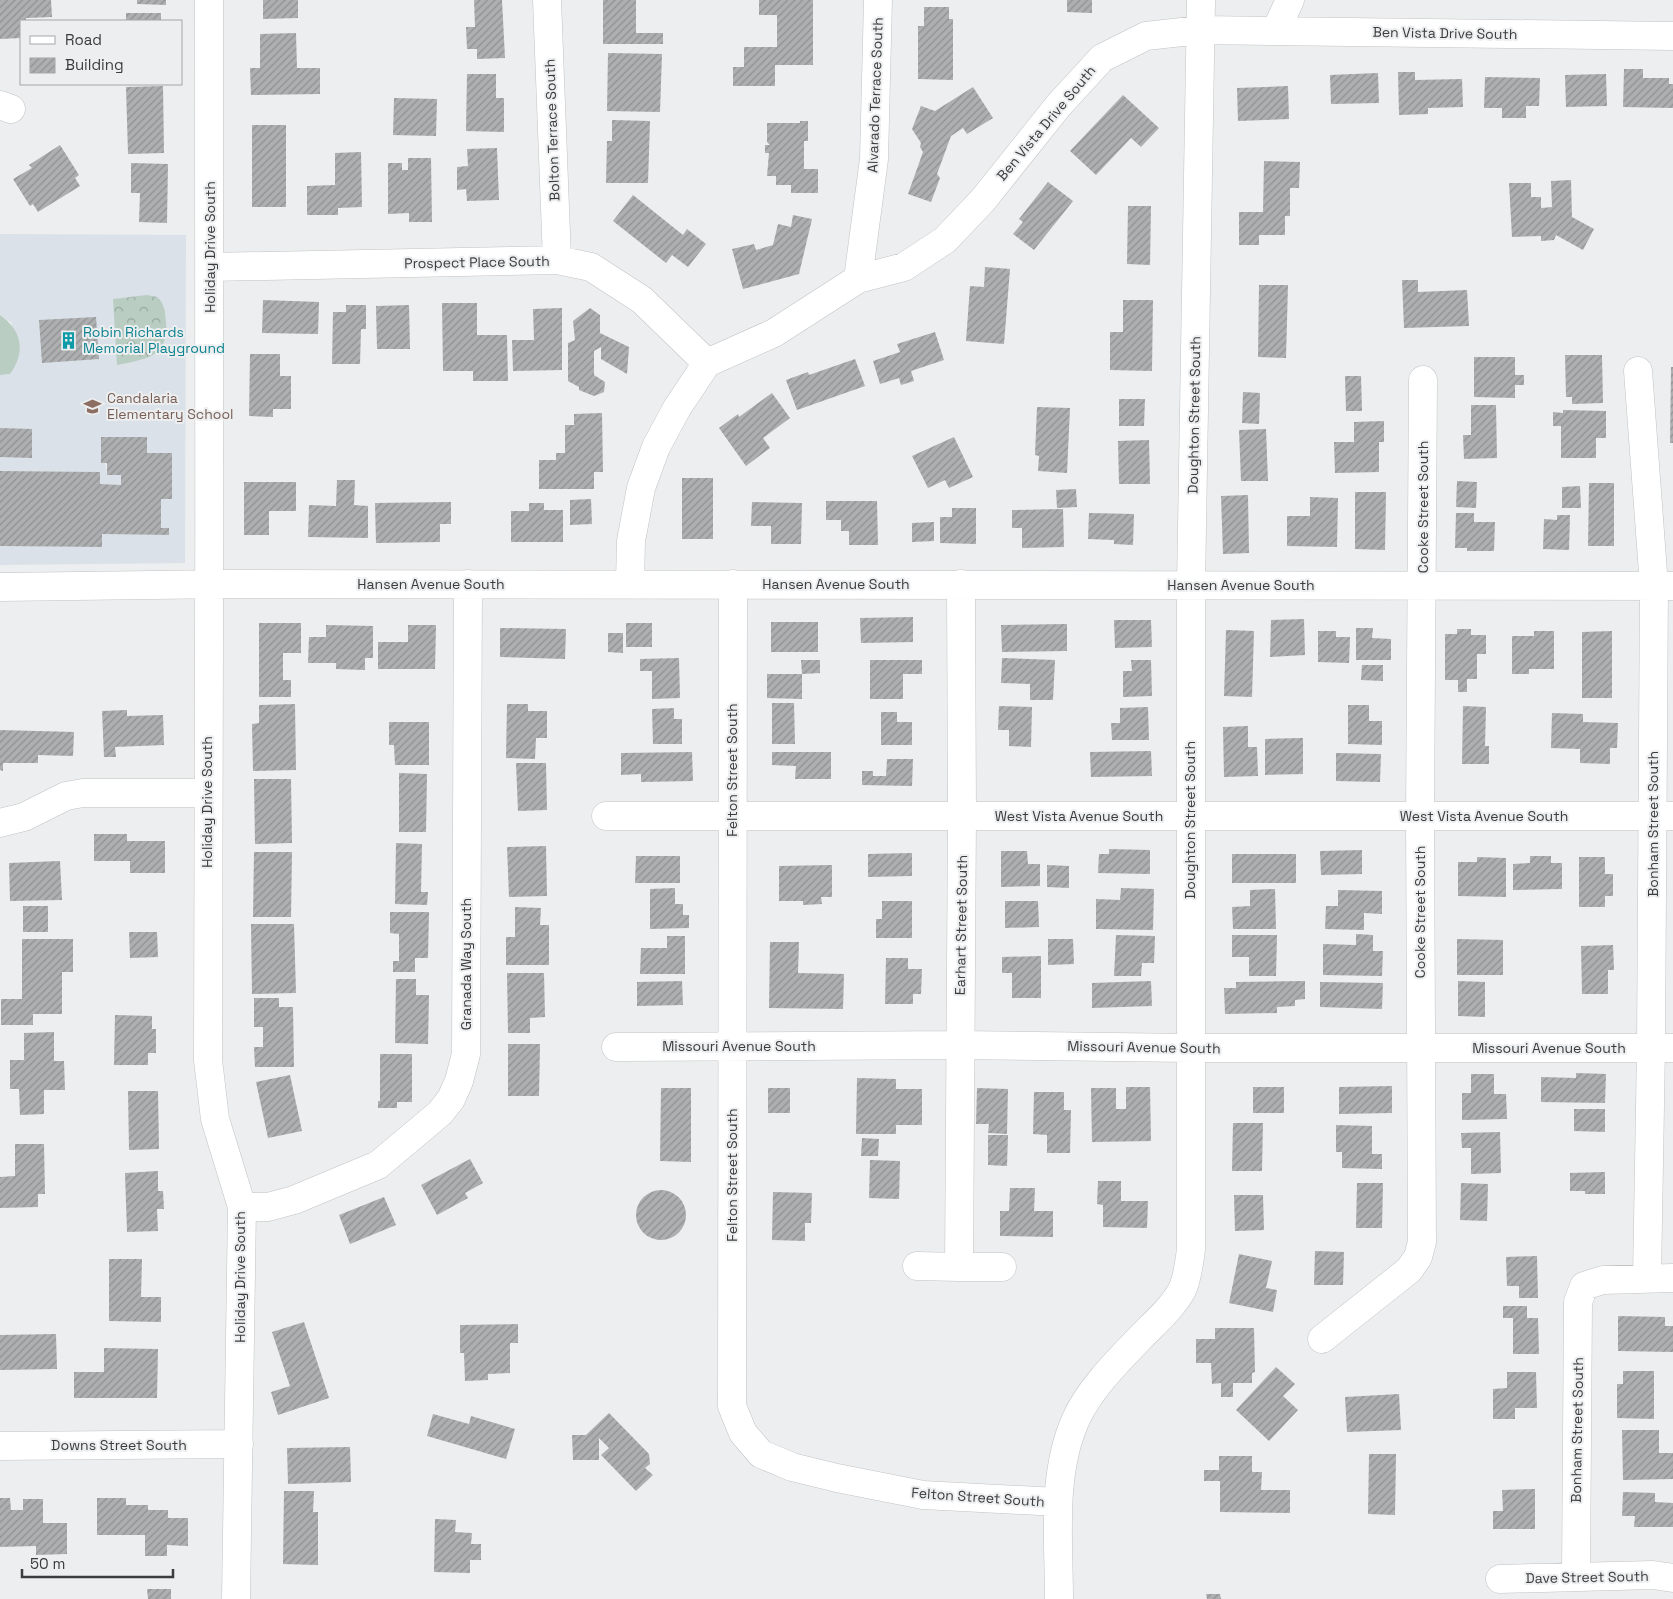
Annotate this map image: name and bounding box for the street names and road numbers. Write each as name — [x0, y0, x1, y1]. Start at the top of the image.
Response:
street label: Alvarado Terrace South — [863, 17, 887, 173]
street label: Ben Vista Drive South — [1372, 23, 1518, 43]
street label: Bolton Terrace South — [541, 59, 563, 201]
street label: Ben Vista Drive South — [993, 62, 1099, 184]
street label: Holiday Drive South — [201, 181, 219, 313]
street label: Prospect Place South — [404, 252, 550, 272]
street label: Doughton Street South — [1184, 336, 1204, 494]
street label: Cooke Street South — [1414, 441, 1432, 573]
street label: Hansen Avenue South — [357, 575, 505, 593]
street label: Hansen Avenue South — [762, 575, 910, 593]
street label: Hansen Avenue South — [1167, 576, 1315, 594]
street label: Felton Street South — [723, 703, 741, 837]
street label: Holiday Drive South — [198, 736, 216, 868]
street label: Doughton Street South — [1181, 741, 1199, 899]
street label: Bonham Street South — [1644, 751, 1662, 897]
street label: West Vista Avenue South — [995, 807, 1163, 825]
street label: West Vista Avenue South — [1400, 807, 1568, 825]
street label: Cooke Street South — [1411, 846, 1429, 978]
street label: Earhart Street South — [951, 855, 971, 995]
street label: Granada Way South — [457, 898, 475, 1030]
street label: Missouri Avenue South — [662, 1037, 816, 1055]
street label: Missouri Avenue South — [1067, 1037, 1221, 1057]
street label: Missouri Avenue South — [1472, 1039, 1626, 1057]
street label: Felton Street South — [723, 1108, 741, 1242]
street label: Holiday Drive South — [231, 1211, 249, 1343]
street label: Bonham Street South — [1567, 1357, 1587, 1503]
street label: Downs Street South — [51, 1436, 187, 1454]
street label: Felton Street South — [911, 1483, 1045, 1511]
street label: Dave Street South — [1525, 1567, 1649, 1587]

